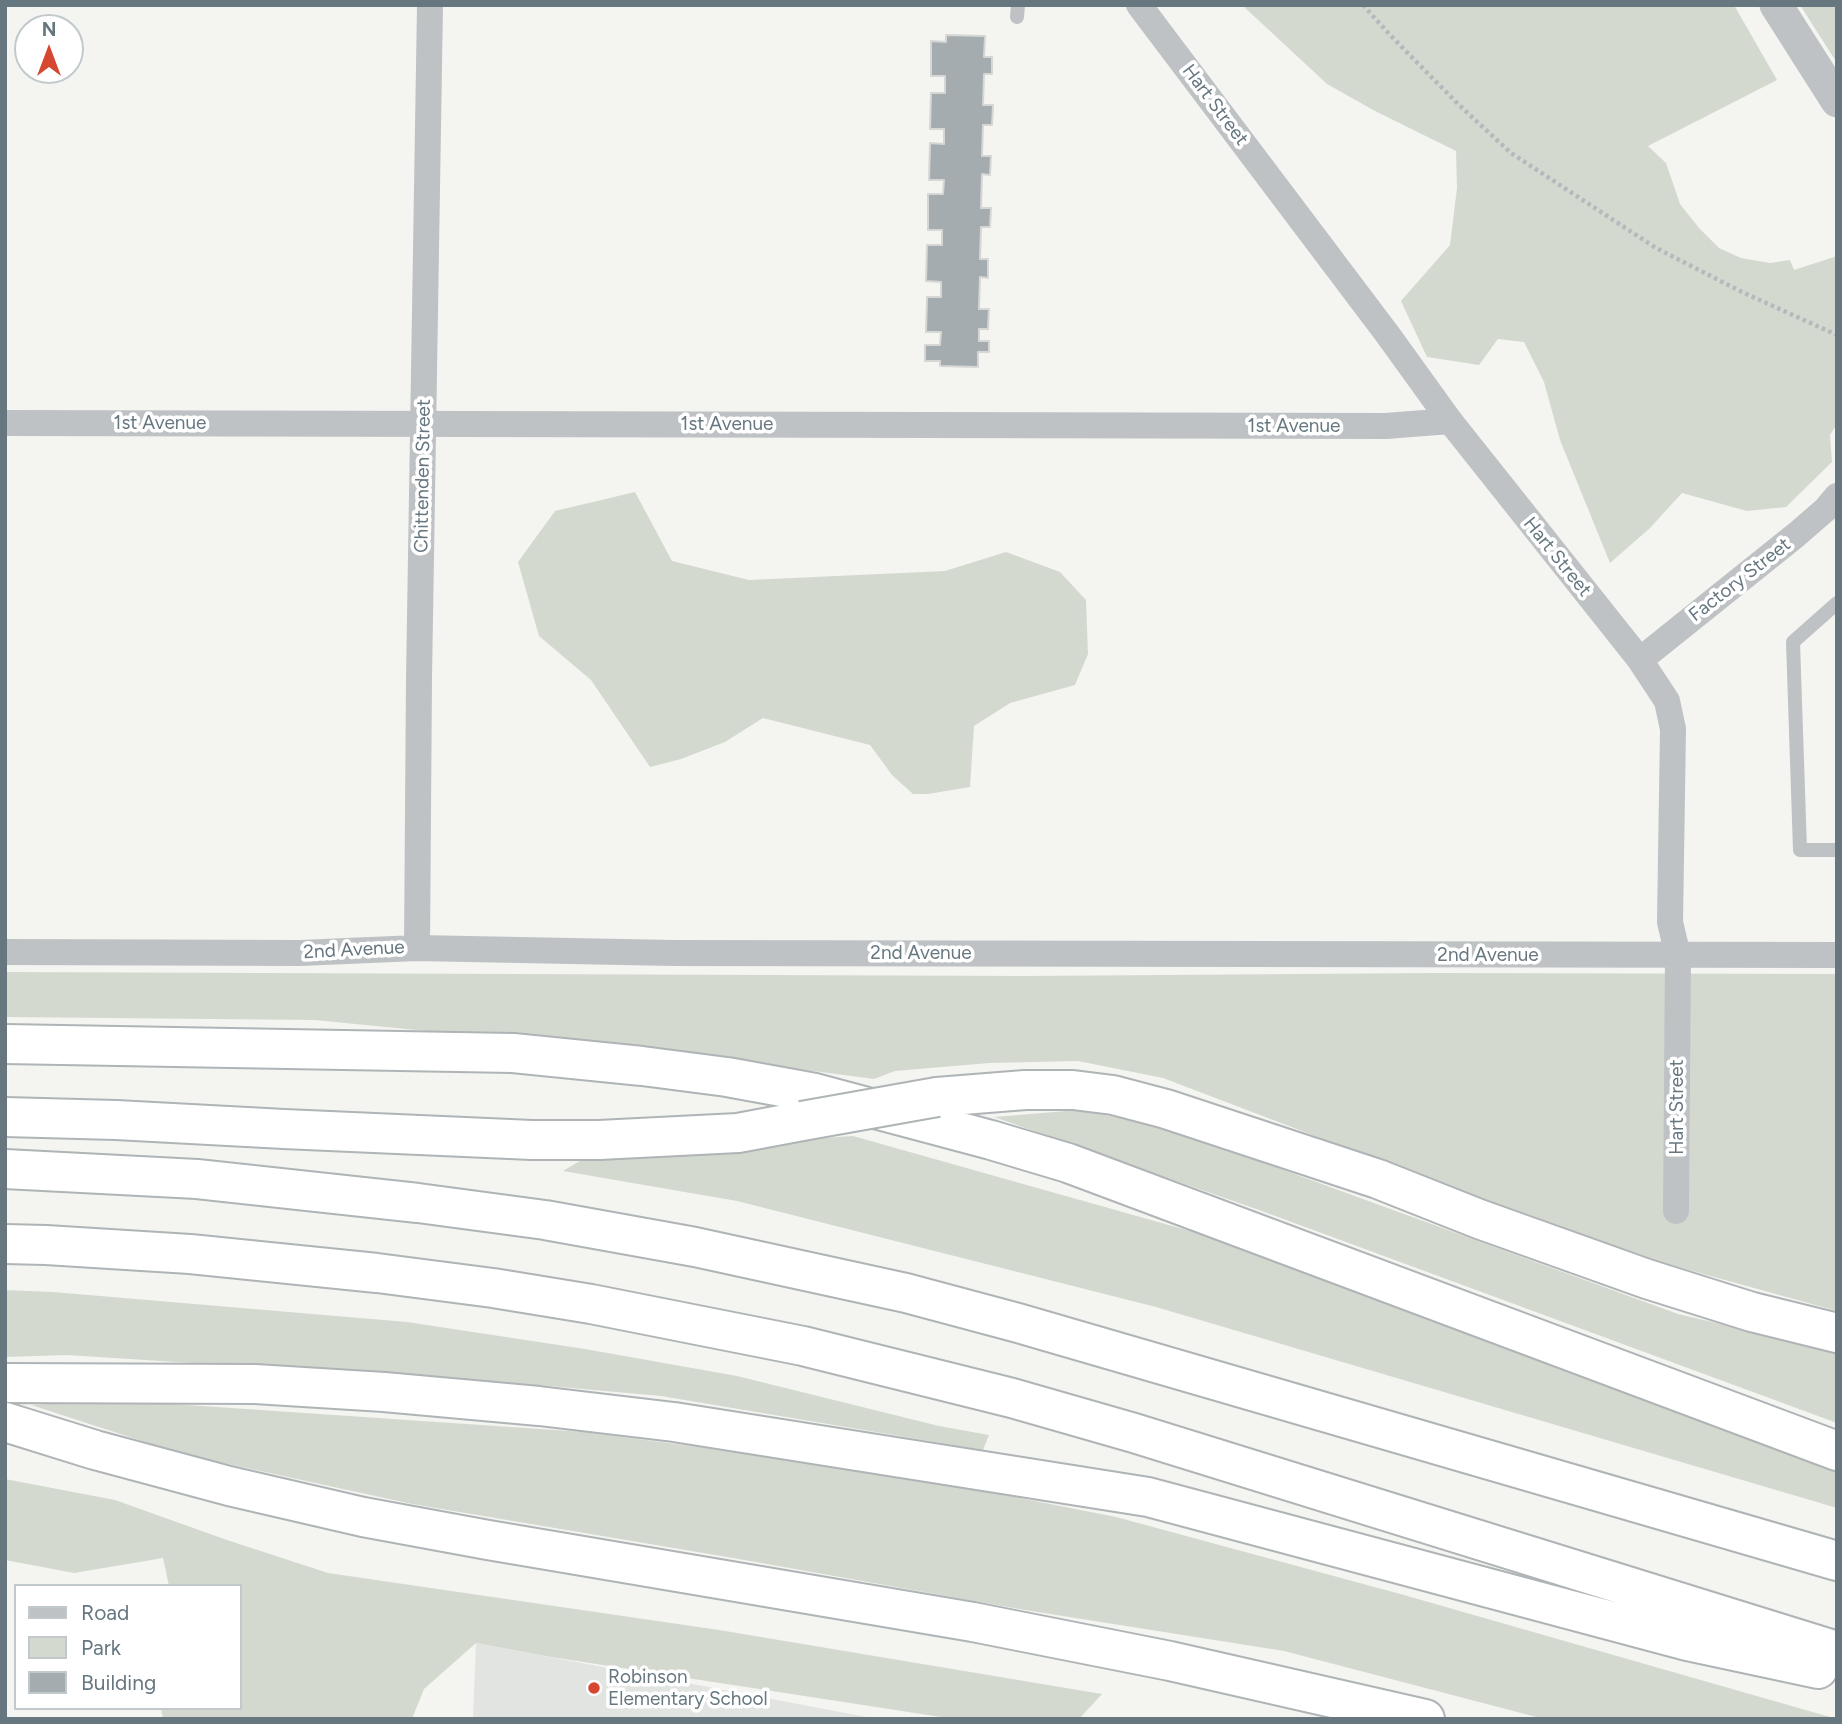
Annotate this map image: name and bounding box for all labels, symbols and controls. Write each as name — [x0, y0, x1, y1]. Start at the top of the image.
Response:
north arrow — [14, 14, 84, 84]
text: N — [42, 18, 56, 41]
street label: Hart Street — [1177, 60, 1253, 150]
street label: Chittenden Street — [410, 399, 436, 553]
street label: 1st Avenue — [114, 412, 206, 434]
street label: 1st Avenue — [681, 413, 773, 435]
street label: 1st Avenue — [1248, 415, 1340, 437]
street label: Hart Street — [1518, 513, 1596, 601]
street label: Factory Street — [1685, 533, 1795, 627]
street label: 2nd Avenue — [303, 936, 405, 964]
street label: 2nd Avenue — [870, 942, 972, 964]
street label: 2nd Avenue — [1437, 944, 1539, 966]
street label: Hart Street — [1666, 1059, 1688, 1155]
legend — [14, 1584, 242, 1710]
text: Road — [81, 1600, 129, 1625]
text: Park — [81, 1635, 121, 1660]
place label: Robinson Elementary School — [608, 1666, 768, 1710]
text: Building — [81, 1670, 156, 1695]
marker: Robinson Elementary School — [586, 1680, 602, 1696]

